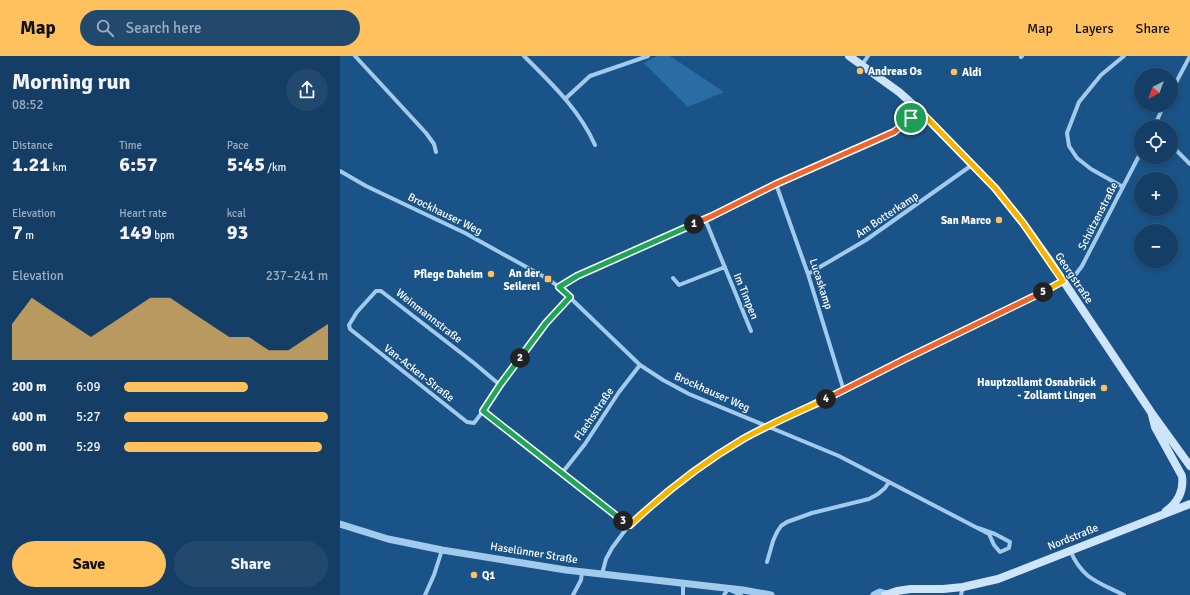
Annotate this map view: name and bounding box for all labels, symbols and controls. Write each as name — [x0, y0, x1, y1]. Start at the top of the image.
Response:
search box — [80, 10, 360, 46]
text: Map — [20, 16, 56, 40]
icon: search — [94, 17, 116, 39]
text: Search here — [126, 19, 201, 37]
text: Map — [1027, 20, 1053, 37]
text: Layers — [1075, 20, 1114, 37]
text: Share — [1136, 20, 1170, 37]
place label: Andreas Os — [868, 65, 922, 78]
marker: Andreas Os — [855, 66, 865, 76]
place label: Aldi — [962, 66, 981, 79]
marker: Aldi — [949, 67, 959, 77]
text: Morning run — [12, 68, 131, 95]
north arrow — [1134, 68, 1178, 112]
map controls — [1134, 68, 1178, 268]
button: share — [286, 69, 328, 111]
text: 08:52 — [12, 97, 44, 113]
pin — [894, 101, 928, 135]
icon: arrive — [900, 107, 922, 129]
button: locate — [1134, 120, 1178, 164]
text: Distance — [12, 139, 53, 152]
text: Time — [119, 139, 142, 152]
text: Pace — [227, 139, 249, 152]
text: 1.21 — [12, 152, 50, 177]
text: 6:57 — [119, 152, 158, 177]
text: 5:45 — [227, 152, 265, 177]
text: km — [50, 161, 67, 174]
text: /km — [265, 161, 286, 174]
button: + — [1134, 172, 1178, 216]
street label: Schützenstraße — [1075, 180, 1121, 252]
street label: Am Botterkamp — [853, 189, 921, 241]
street label: Brockhauser Weg — [406, 190, 485, 238]
text: Elevation — [12, 207, 56, 220]
text: Heart rate — [119, 207, 167, 220]
text: kcal — [227, 207, 246, 220]
pin: 1 — [684, 214, 704, 234]
place label: San Marco — [941, 214, 991, 227]
marker: San Marco — [994, 215, 1004, 225]
text: 1 — [691, 217, 697, 230]
text: 7 — [12, 220, 23, 245]
text: 149 — [119, 220, 152, 245]
text: 93 — [227, 220, 248, 245]
button: − — [1134, 224, 1178, 268]
text: m — [23, 229, 34, 242]
text: bpm — [152, 229, 175, 242]
street label: Georgstraße — [1052, 250, 1096, 306]
street label: Lucaskamp — [807, 257, 835, 311]
place label: An der Seilerei — [503, 267, 541, 293]
text: Elevation — [12, 268, 64, 284]
text: 237–241 m — [266, 268, 328, 284]
place label: Pflege Daheim — [414, 268, 483, 281]
marker: Pflege Daheim — [486, 269, 496, 279]
street label: Im Timpen — [731, 271, 761, 321]
marker: An der Seilerei — [543, 274, 553, 284]
pin: 5 — [1033, 282, 1053, 302]
text: 5 — [1040, 285, 1046, 298]
street label: Weinmannstraße — [393, 286, 465, 346]
street label: Van-Acken-Straße — [381, 341, 457, 405]
pin: 2 — [510, 348, 530, 368]
text: 2 — [517, 351, 523, 364]
street label: Brockhauser Weg — [672, 370, 752, 415]
place label: Hauptzollamt Osnabrück - Zollamt Lingen — [977, 376, 1096, 402]
text: 200 m — [12, 379, 46, 395]
text: 6:09 — [76, 379, 101, 395]
marker: Hauptzollamt Osnabrück - Zollamt Lingen — [1099, 383, 1109, 393]
street label: Flachsstraße — [572, 385, 616, 443]
pin: 4 — [816, 389, 836, 409]
text: 4 — [823, 392, 829, 405]
text: 400 m — [12, 409, 46, 425]
text: 5:27 — [76, 409, 101, 425]
text: 600 m — [12, 439, 46, 455]
text: 5:29 — [76, 439, 101, 455]
pin: 3 — [613, 511, 633, 531]
text: 3 — [620, 514, 626, 527]
street label: Nordstraße — [1046, 521, 1100, 553]
street label: Haselünner Straße — [489, 540, 579, 566]
button: Save — [12, 541, 166, 587]
button: Share — [174, 541, 328, 587]
place label: Q1 — [482, 569, 495, 582]
marker: Q1 — [469, 570, 479, 580]

